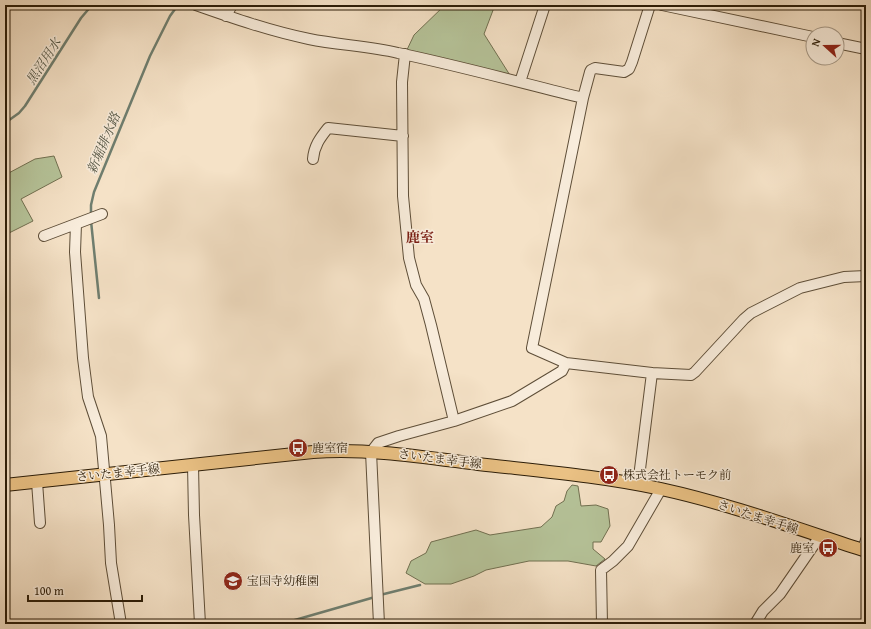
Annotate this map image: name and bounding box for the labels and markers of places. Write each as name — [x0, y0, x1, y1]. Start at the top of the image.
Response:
bus stop icon: 鹿室宿 — [287, 437, 309, 459]
place label: 鹿室宿 — [312, 439, 348, 456]
bus stop icon: 株式会社トーモク前 — [598, 464, 620, 486]
place label: 株式会社トーモク前 — [623, 466, 731, 483]
bus stop icon: 鹿室 — [817, 537, 839, 559]
place label: 鹿室 — [790, 539, 814, 556]
school or university icon: 宝国寺幼稚園 — [222, 570, 244, 592]
place label: 宝国寺幼稚園 — [247, 572, 319, 589]

